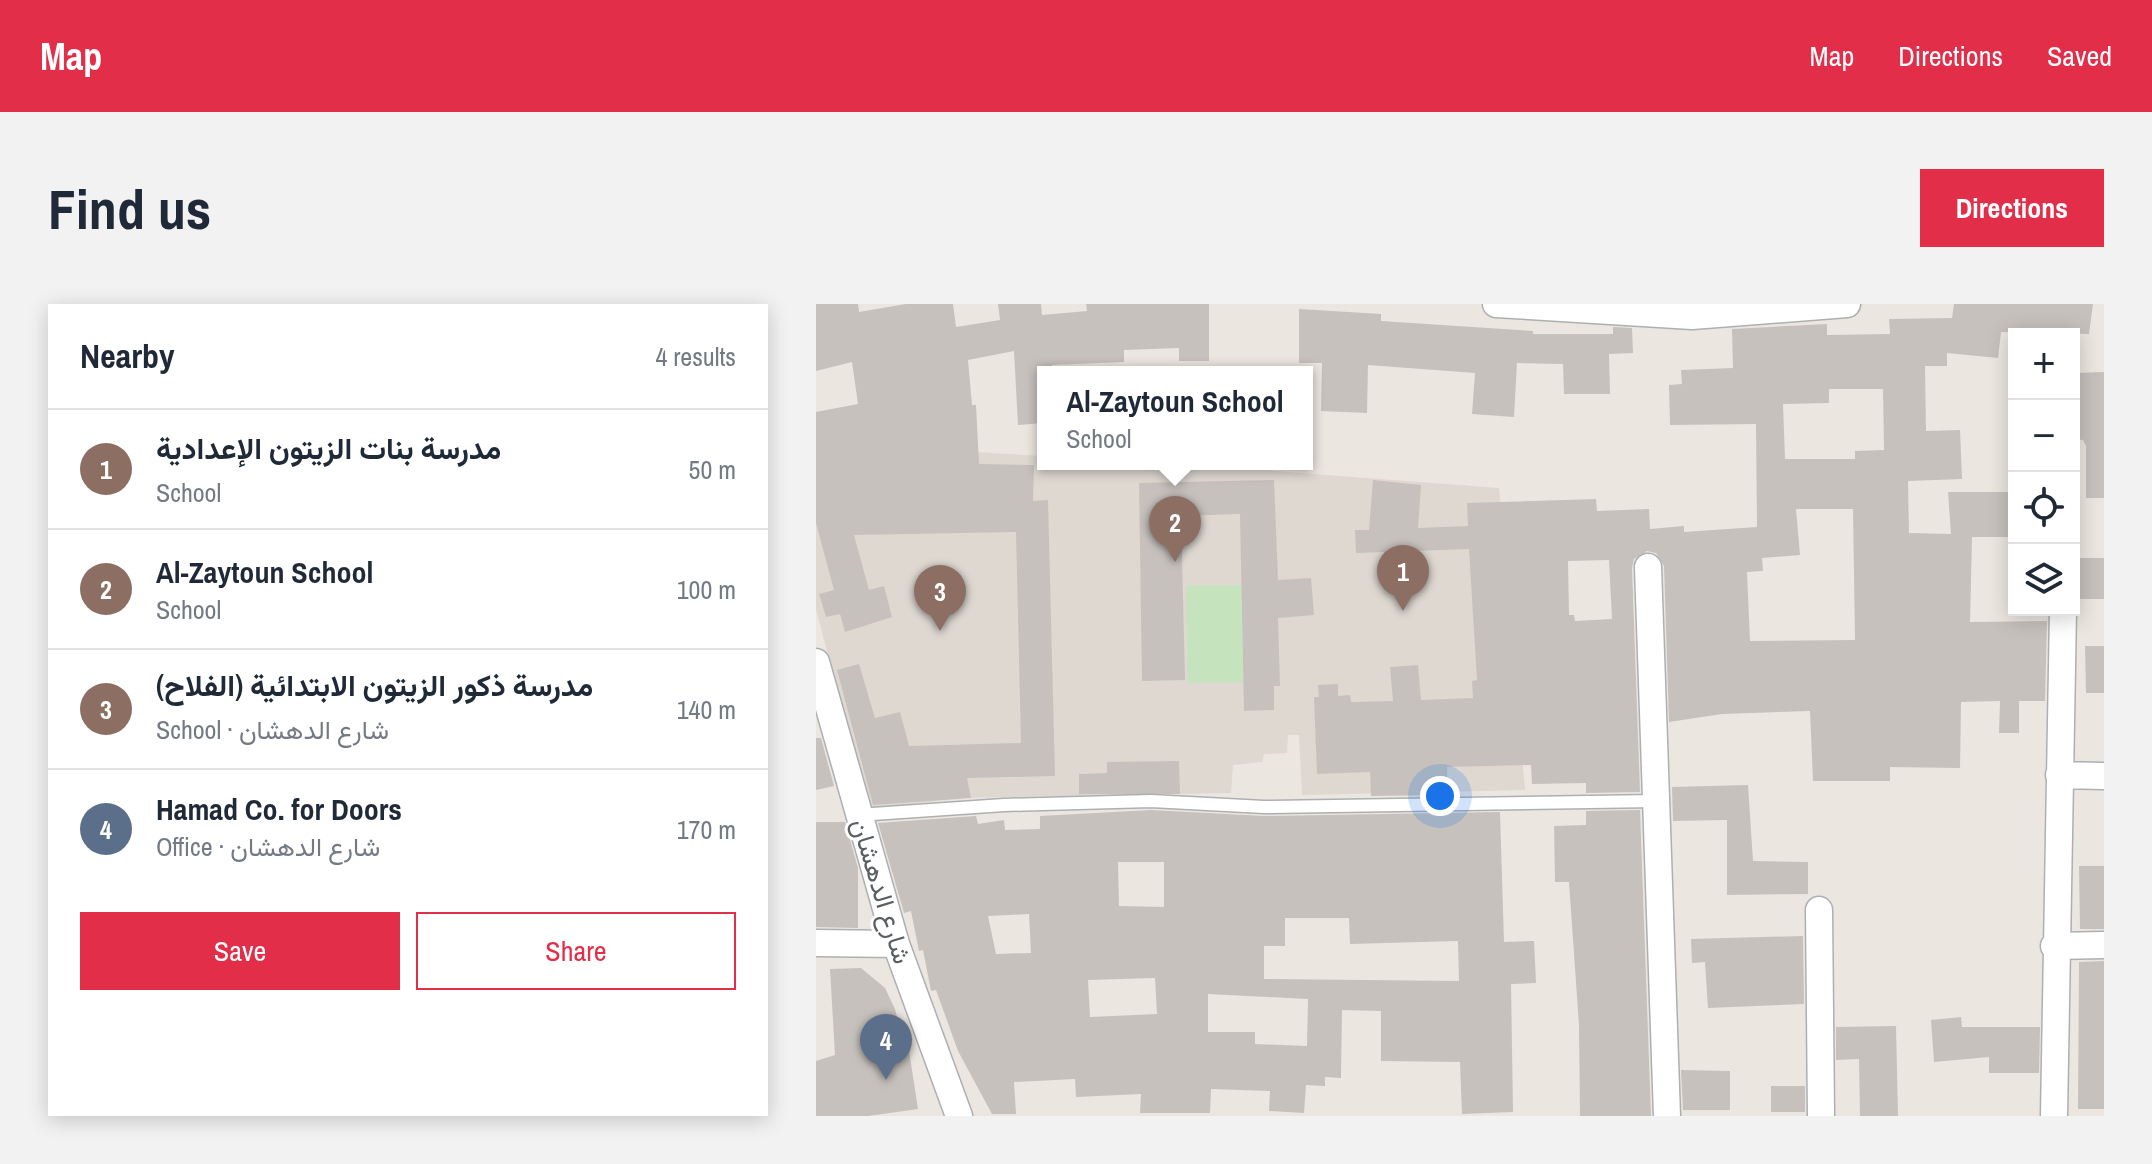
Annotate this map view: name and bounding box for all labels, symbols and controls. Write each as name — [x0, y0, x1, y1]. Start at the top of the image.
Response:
text: Map — [40, 31, 102, 82]
text: Map — [1810, 37, 1854, 75]
text: Directions — [1898, 37, 2003, 75]
text: Saved — [2047, 37, 2112, 75]
button: Directions — [1920, 169, 2104, 247]
text: Find us — [48, 171, 211, 246]
map controls — [2008, 328, 2080, 616]
button: + — [2008, 328, 2080, 400]
text: Nearby — [80, 333, 175, 379]
text: 4 results — [655, 339, 736, 374]
popup — [1037, 366, 1313, 470]
text: Al-Zaytoun School — [1066, 381, 1284, 421]
button: − — [2008, 400, 2080, 472]
text: School — [1066, 421, 1132, 456]
text: مدرسة بنات الزيتون الإعدادية — [156, 428, 501, 468]
text: 1 — [100, 452, 112, 487]
text: 50 m — [689, 452, 736, 487]
button: locate — [2008, 472, 2080, 544]
text: School — [156, 475, 221, 510]
pin: 2 — [1149, 496, 1201, 562]
button: layers — [2008, 544, 2080, 616]
pin: 1 — [1377, 545, 1429, 611]
text: Al-Zaytoun School — [156, 552, 373, 592]
pin: 3 — [914, 565, 966, 631]
text: 2 — [100, 572, 112, 607]
text: 100 m — [677, 572, 736, 607]
text: School — [156, 592, 221, 627]
text: مدرسة ذكور الزيتون الابتدائية (الفلاح) — [156, 665, 593, 705]
text: 3 — [100, 692, 112, 727]
text: 140 m — [677, 692, 736, 727]
text: School · شارع الدهشان — [156, 712, 389, 747]
your location — [1420, 776, 1460, 816]
text: Hamad Co. for Doors — [156, 789, 402, 829]
text: 4 — [100, 812, 112, 847]
text: 170 m — [677, 812, 736, 847]
street label: شارع الدهشان — [842, 814, 921, 968]
text: Office · شارع الدهشان — [156, 829, 380, 864]
button: Save — [80, 912, 400, 990]
button: Share — [416, 912, 736, 990]
pin: 4 — [860, 1014, 912, 1080]

